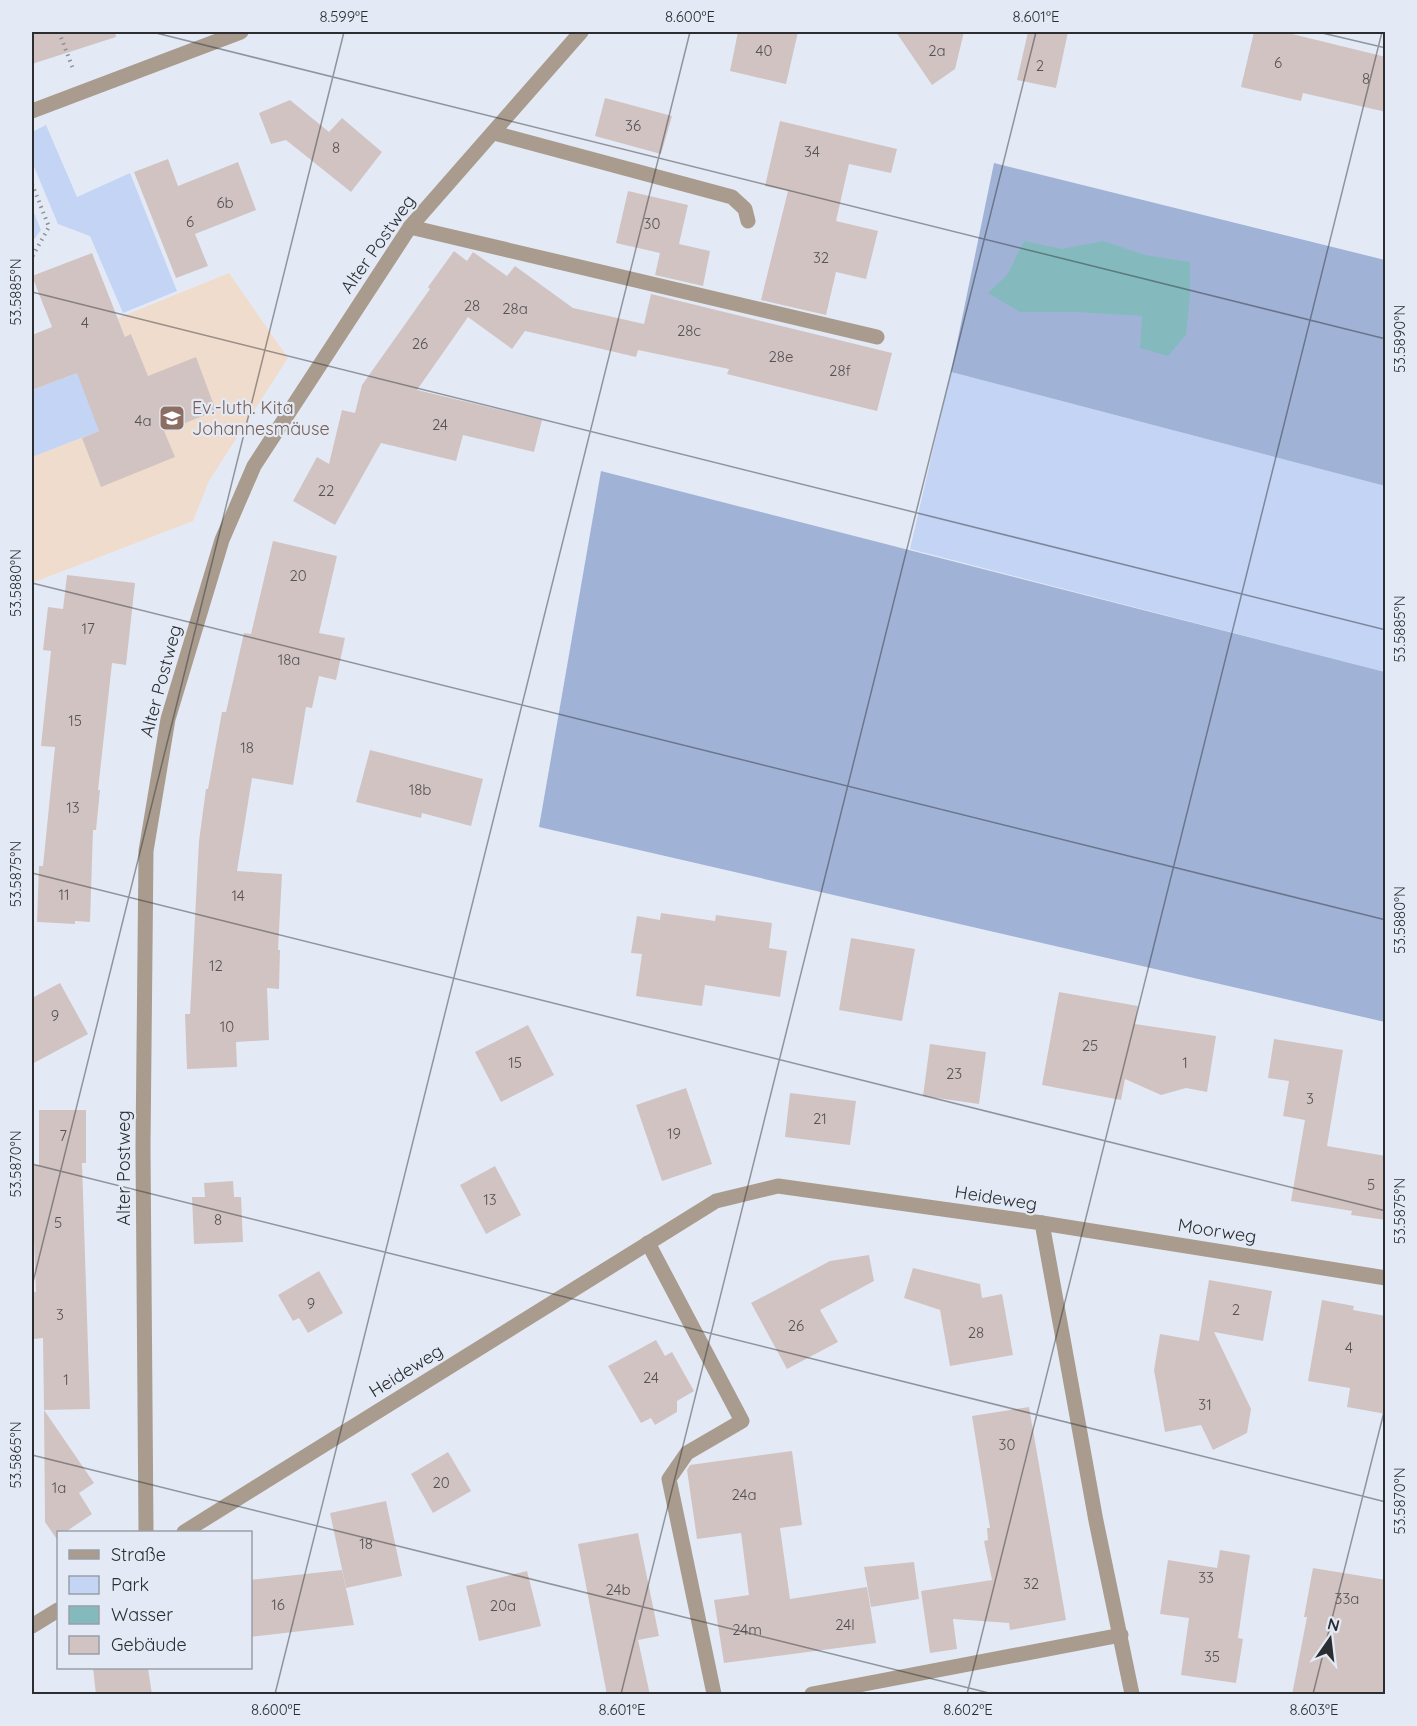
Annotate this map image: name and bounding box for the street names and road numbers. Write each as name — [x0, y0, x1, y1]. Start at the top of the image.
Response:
street label: Alter Postweg — [335, 190, 420, 298]
street label: Alter Postweg — [134, 622, 187, 740]
street label: Alter Postweg — [112, 1110, 135, 1226]
street label: Heideweg — [953, 1180, 1039, 1215]
street label: Moorweg — [1176, 1213, 1258, 1248]
street label: Heideweg — [364, 1339, 447, 1402]

